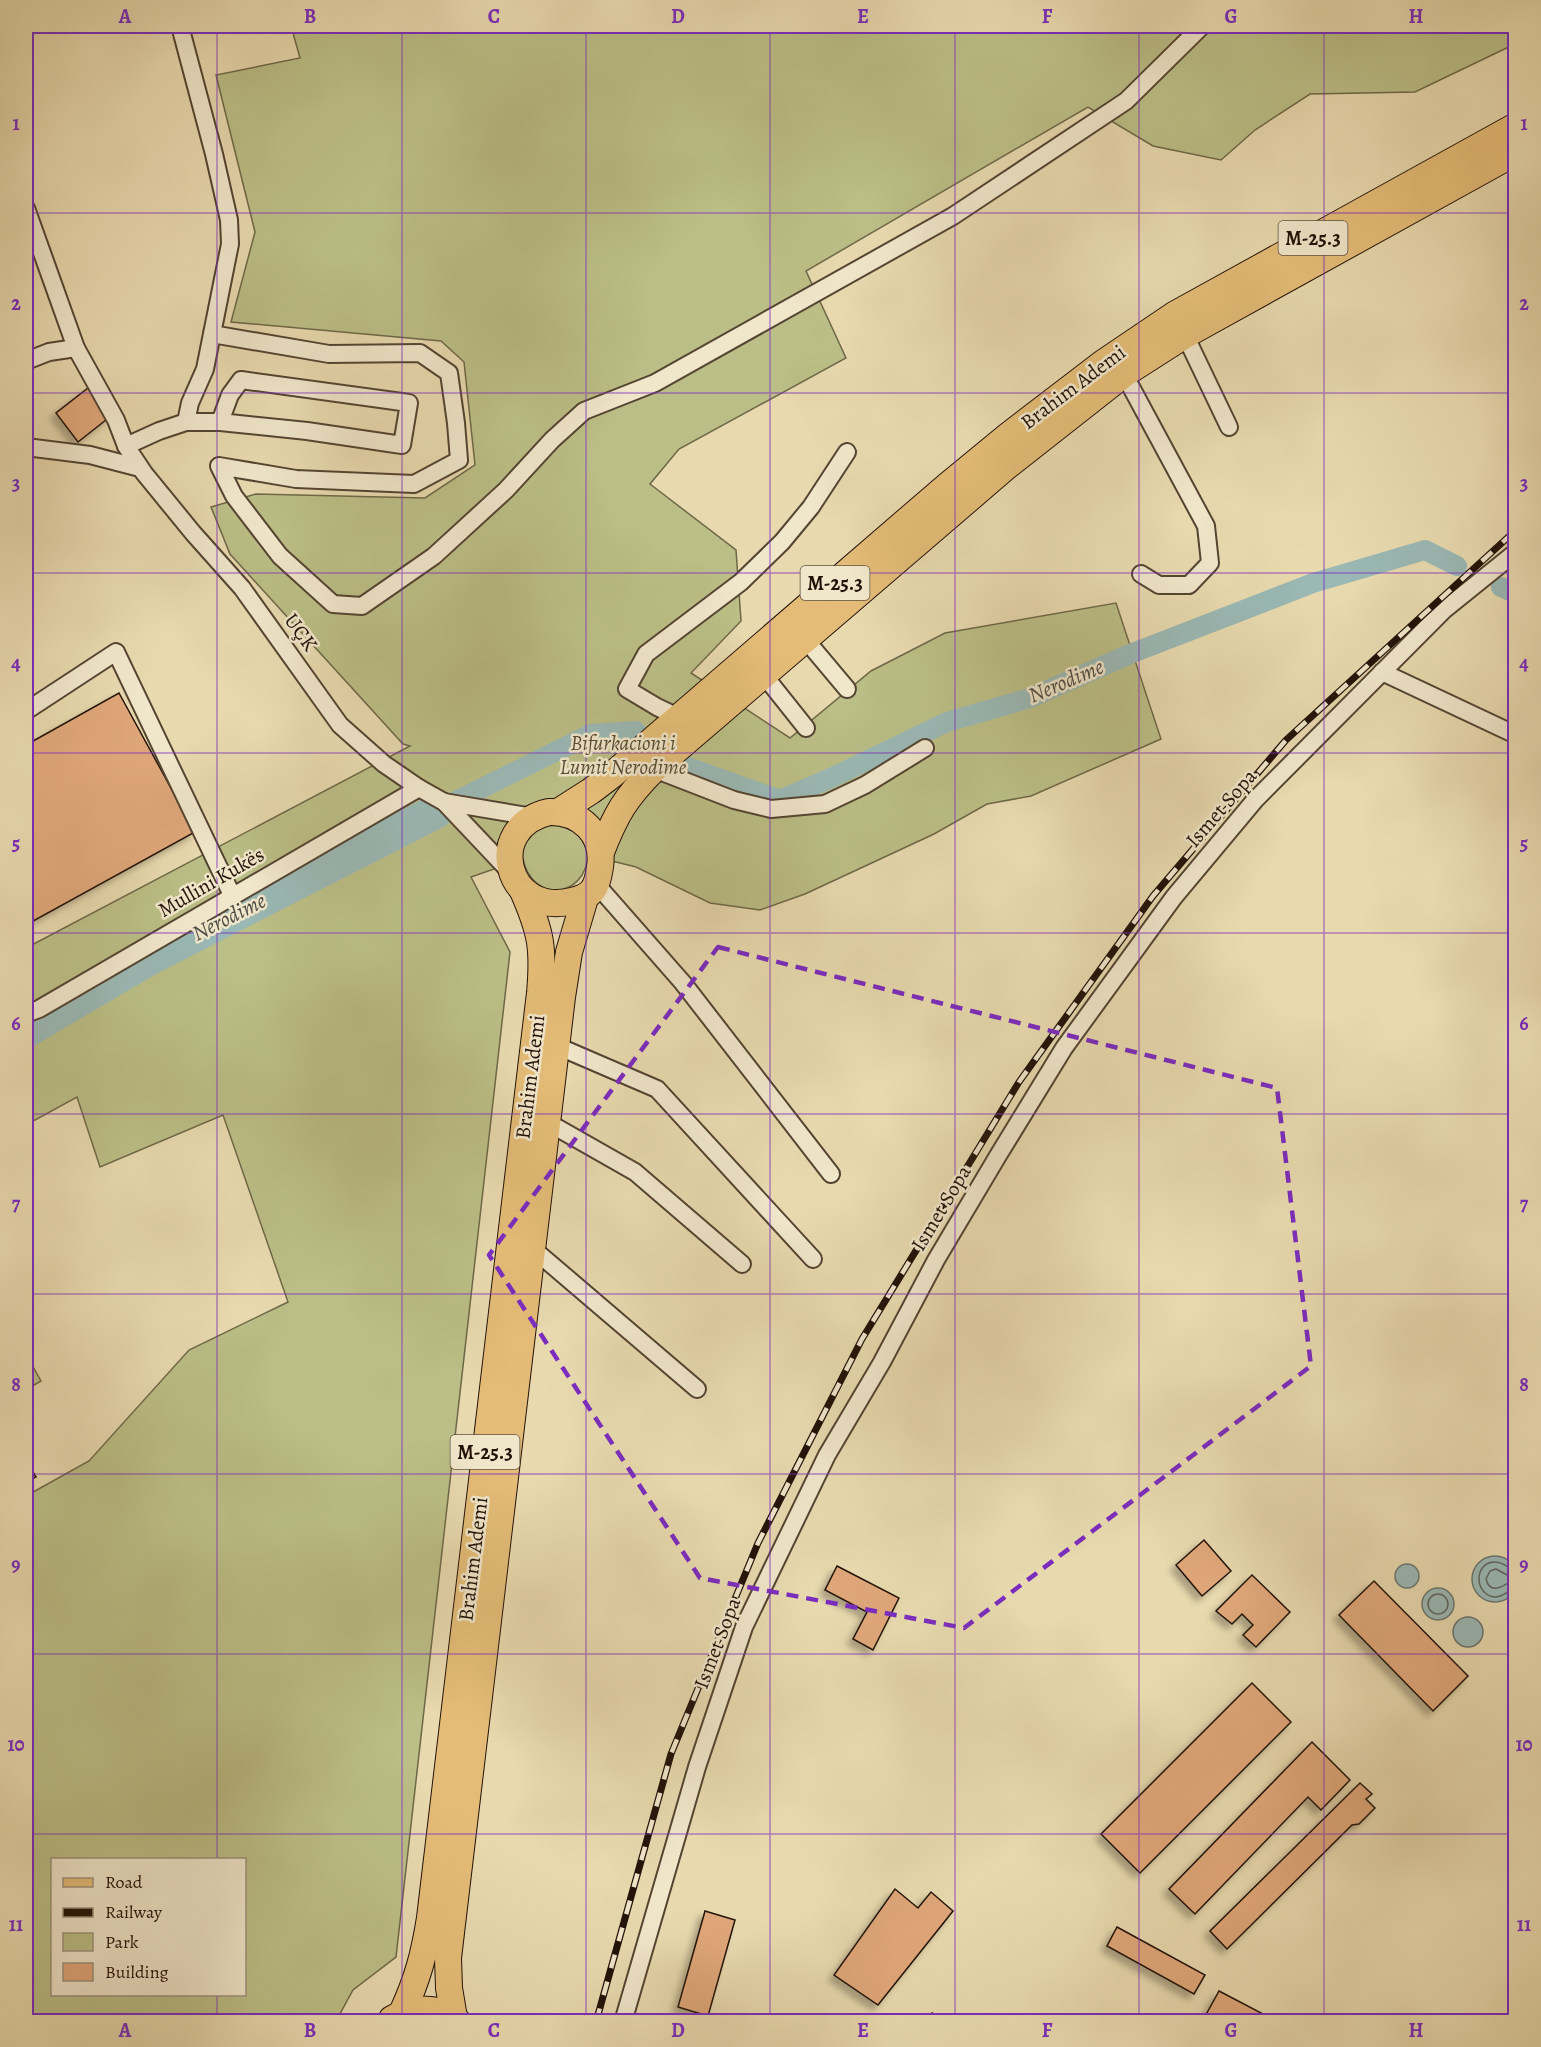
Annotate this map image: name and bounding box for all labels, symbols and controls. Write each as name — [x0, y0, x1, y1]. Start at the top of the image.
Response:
text: A — [118, 3, 132, 30]
text: B — [304, 3, 316, 30]
text: C — [488, 3, 500, 30]
text: D — [671, 3, 685, 30]
text: E — [857, 3, 869, 30]
text: F — [1042, 3, 1053, 30]
text: G — [1224, 3, 1238, 30]
text: H — [1409, 3, 1424, 30]
text: 1 — [12, 110, 20, 137]
text: 1 — [1520, 110, 1528, 137]
road number: M-25.3 — [1278, 221, 1348, 255]
text: 2 — [11, 290, 21, 317]
text: 2 — [1519, 290, 1529, 317]
street label: Brahim Ademi — [1015, 338, 1131, 436]
text: 3 — [12, 470, 20, 497]
text: 3 — [1520, 470, 1528, 497]
road number: M-25.3 — [800, 566, 870, 600]
street label: UÇK — [278, 607, 324, 657]
text: 4 — [11, 650, 21, 677]
text: 4 — [1519, 650, 1529, 677]
water label: Nerodime — [1024, 652, 1108, 710]
park label: Bifurkacioni i Lumit Nerodime — [560, 729, 687, 781]
street label: Ismet Sopa — [1179, 763, 1263, 853]
text: 5 — [12, 830, 20, 857]
text: 5 — [1520, 830, 1528, 857]
street label: Mullini Kukës — [153, 840, 269, 924]
water label: Nerodime — [187, 886, 271, 948]
text: 6 — [11, 1010, 21, 1037]
text: 6 — [1519, 1010, 1529, 1037]
street label: Brahim Ademi — [509, 1013, 552, 1141]
street label: Ismet Sopa — [904, 1160, 978, 1256]
text: 7 — [12, 1190, 21, 1217]
text: 7 — [1520, 1190, 1529, 1217]
text: 8 — [11, 1371, 21, 1398]
text: 8 — [1519, 1371, 1529, 1398]
road number: M-25.3 — [450, 1435, 520, 1469]
street label: Brahim Ademi — [452, 1495, 495, 1623]
text: 9 — [11, 1551, 21, 1578]
text: 9 — [1519, 1551, 1529, 1578]
street label: Ismet Sopa — [687, 1593, 747, 1693]
text: 10 — [7, 1731, 25, 1758]
text: 10 — [1515, 1731, 1533, 1758]
legend — [51, 1858, 246, 1996]
text: Road — [105, 1870, 143, 1894]
text: Railway — [105, 1900, 163, 1924]
text: 11 — [9, 1911, 23, 1938]
text: 11 — [1517, 1911, 1531, 1938]
text: Park — [105, 1930, 139, 1954]
text: Building — [105, 1960, 169, 1984]
text: A — [118, 2017, 132, 2044]
text: B — [304, 2017, 316, 2044]
text: C — [488, 2017, 500, 2044]
text: D — [671, 2017, 685, 2044]
text: E — [857, 2017, 869, 2044]
text: F — [1042, 2017, 1053, 2044]
text: G — [1224, 2017, 1238, 2044]
text: H — [1409, 2017, 1424, 2044]

